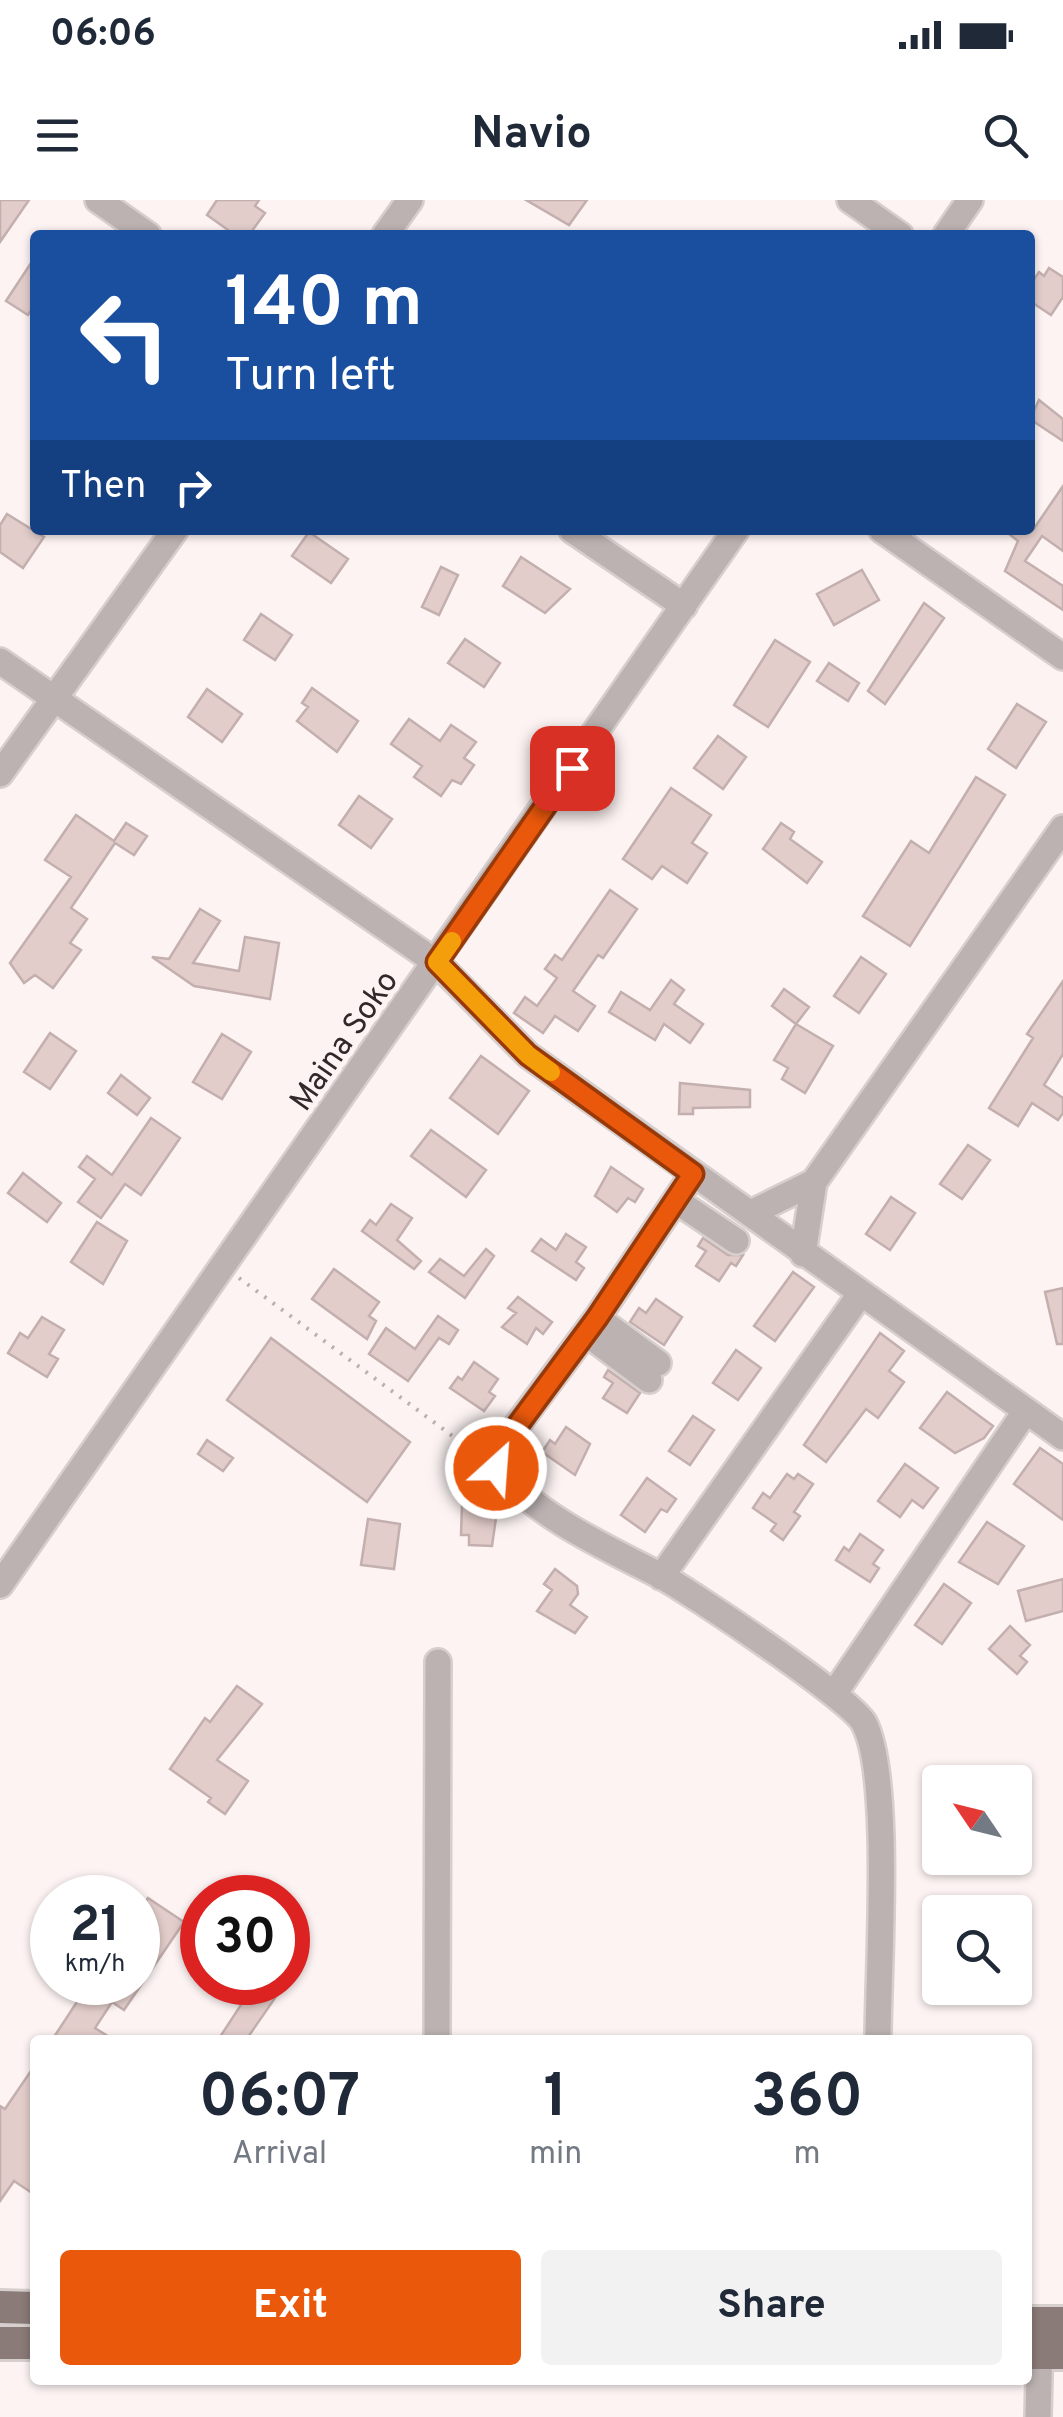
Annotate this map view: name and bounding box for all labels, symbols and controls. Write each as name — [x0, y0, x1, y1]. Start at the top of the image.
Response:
text: 06:06 — [50, 11, 156, 60]
text: Navio — [471, 107, 592, 164]
icon: menu — [30, 108, 85, 163]
icon: search — [978, 108, 1033, 163]
text: 140 m — [225, 262, 423, 351]
icon: left — [60, 270, 190, 400]
text: Turn left — [225, 349, 396, 406]
icon: right — [166, 460, 221, 515]
text: Then — [60, 463, 146, 512]
pin — [530, 726, 615, 811]
icon: arrive — [545, 741, 600, 796]
street label: Maina Soko — [282, 964, 408, 1120]
position arrow — [444, 1416, 548, 1520]
north arrow — [922, 1765, 1032, 1875]
map controls — [922, 1765, 1032, 2005]
speed limit sign: 30 — [180, 1875, 310, 2005]
button: search — [922, 1895, 1032, 2005]
text: 21 — [70, 1896, 120, 1959]
text: km/h — [65, 1949, 125, 1981]
text: 06:07 — [199, 2062, 360, 2138]
text: 1 — [544, 2062, 568, 2138]
text: 360 — [751, 2062, 863, 2138]
text: Arrival — [232, 2135, 327, 2175]
text: min — [529, 2135, 582, 2175]
text: m — [794, 2135, 821, 2175]
button: Exit — [60, 2250, 521, 2365]
button: Share — [541, 2250, 1002, 2365]

